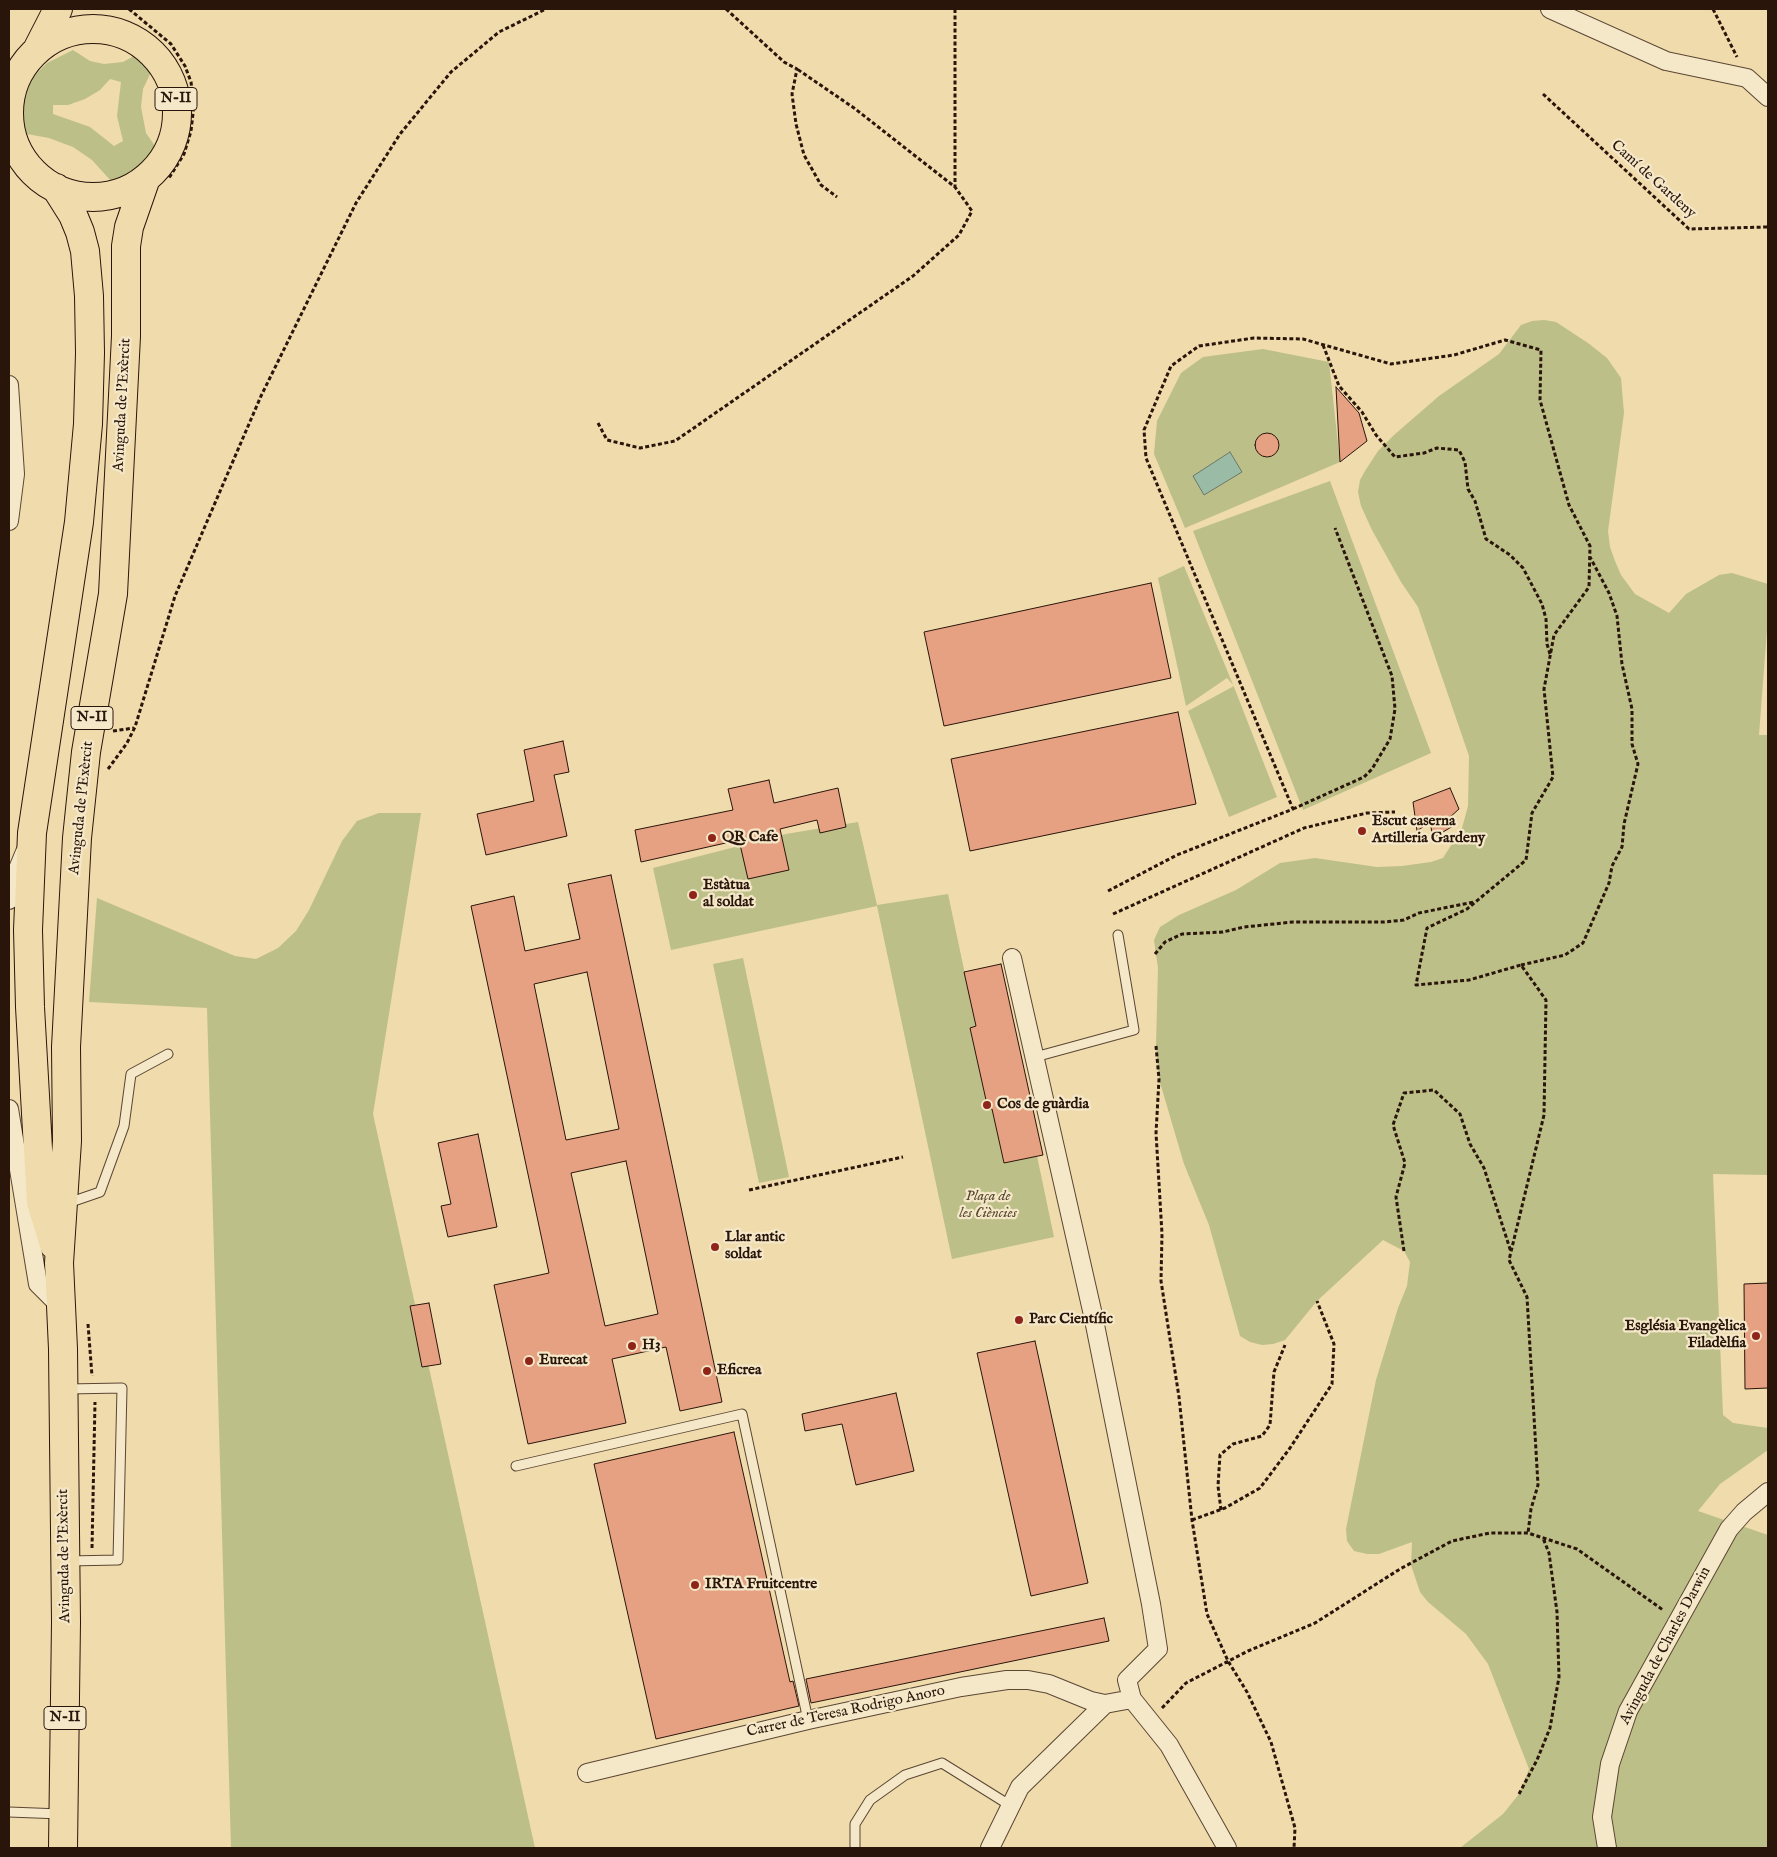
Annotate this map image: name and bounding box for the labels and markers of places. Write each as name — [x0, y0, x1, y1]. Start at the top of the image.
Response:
place label: Escut caserna Artilleria Gardeny — [1372, 813, 1485, 848]
marker: Escut caserna Artilleria Gardeny — [1356, 825, 1368, 837]
place label: QR Cafe — [722, 829, 778, 847]
marker: QR Cafe — [706, 832, 718, 844]
place label: Estàtua al soldat — [703, 877, 754, 912]
marker: Estàtua al soldat — [687, 889, 699, 901]
place label: Cos de guàrdia — [997, 1096, 1089, 1114]
marker: Cos de guàrdia — [981, 1099, 993, 1111]
place label: Llar antic soldat — [725, 1229, 785, 1264]
marker: Llar antic soldat — [709, 1241, 721, 1253]
place label: Parc Científic — [1029, 1311, 1113, 1329]
marker: Parc Científic — [1013, 1314, 1025, 1326]
place label: Església Evangèlica Filadèlfia — [1625, 1318, 1746, 1353]
marker: Església Evangèlica Filadèlfia — [1750, 1330, 1762, 1342]
place label: H3 — [642, 1337, 660, 1355]
marker: H3 — [626, 1340, 638, 1352]
place label: Eurecat — [539, 1352, 588, 1370]
marker: Eurecat — [523, 1355, 535, 1367]
place label: Eficrea — [717, 1362, 761, 1380]
marker: Eficrea — [701, 1365, 713, 1377]
place label: IRTA Fruitcentre — [705, 1576, 817, 1594]
marker: IRTA Fruitcentre — [689, 1579, 701, 1591]

